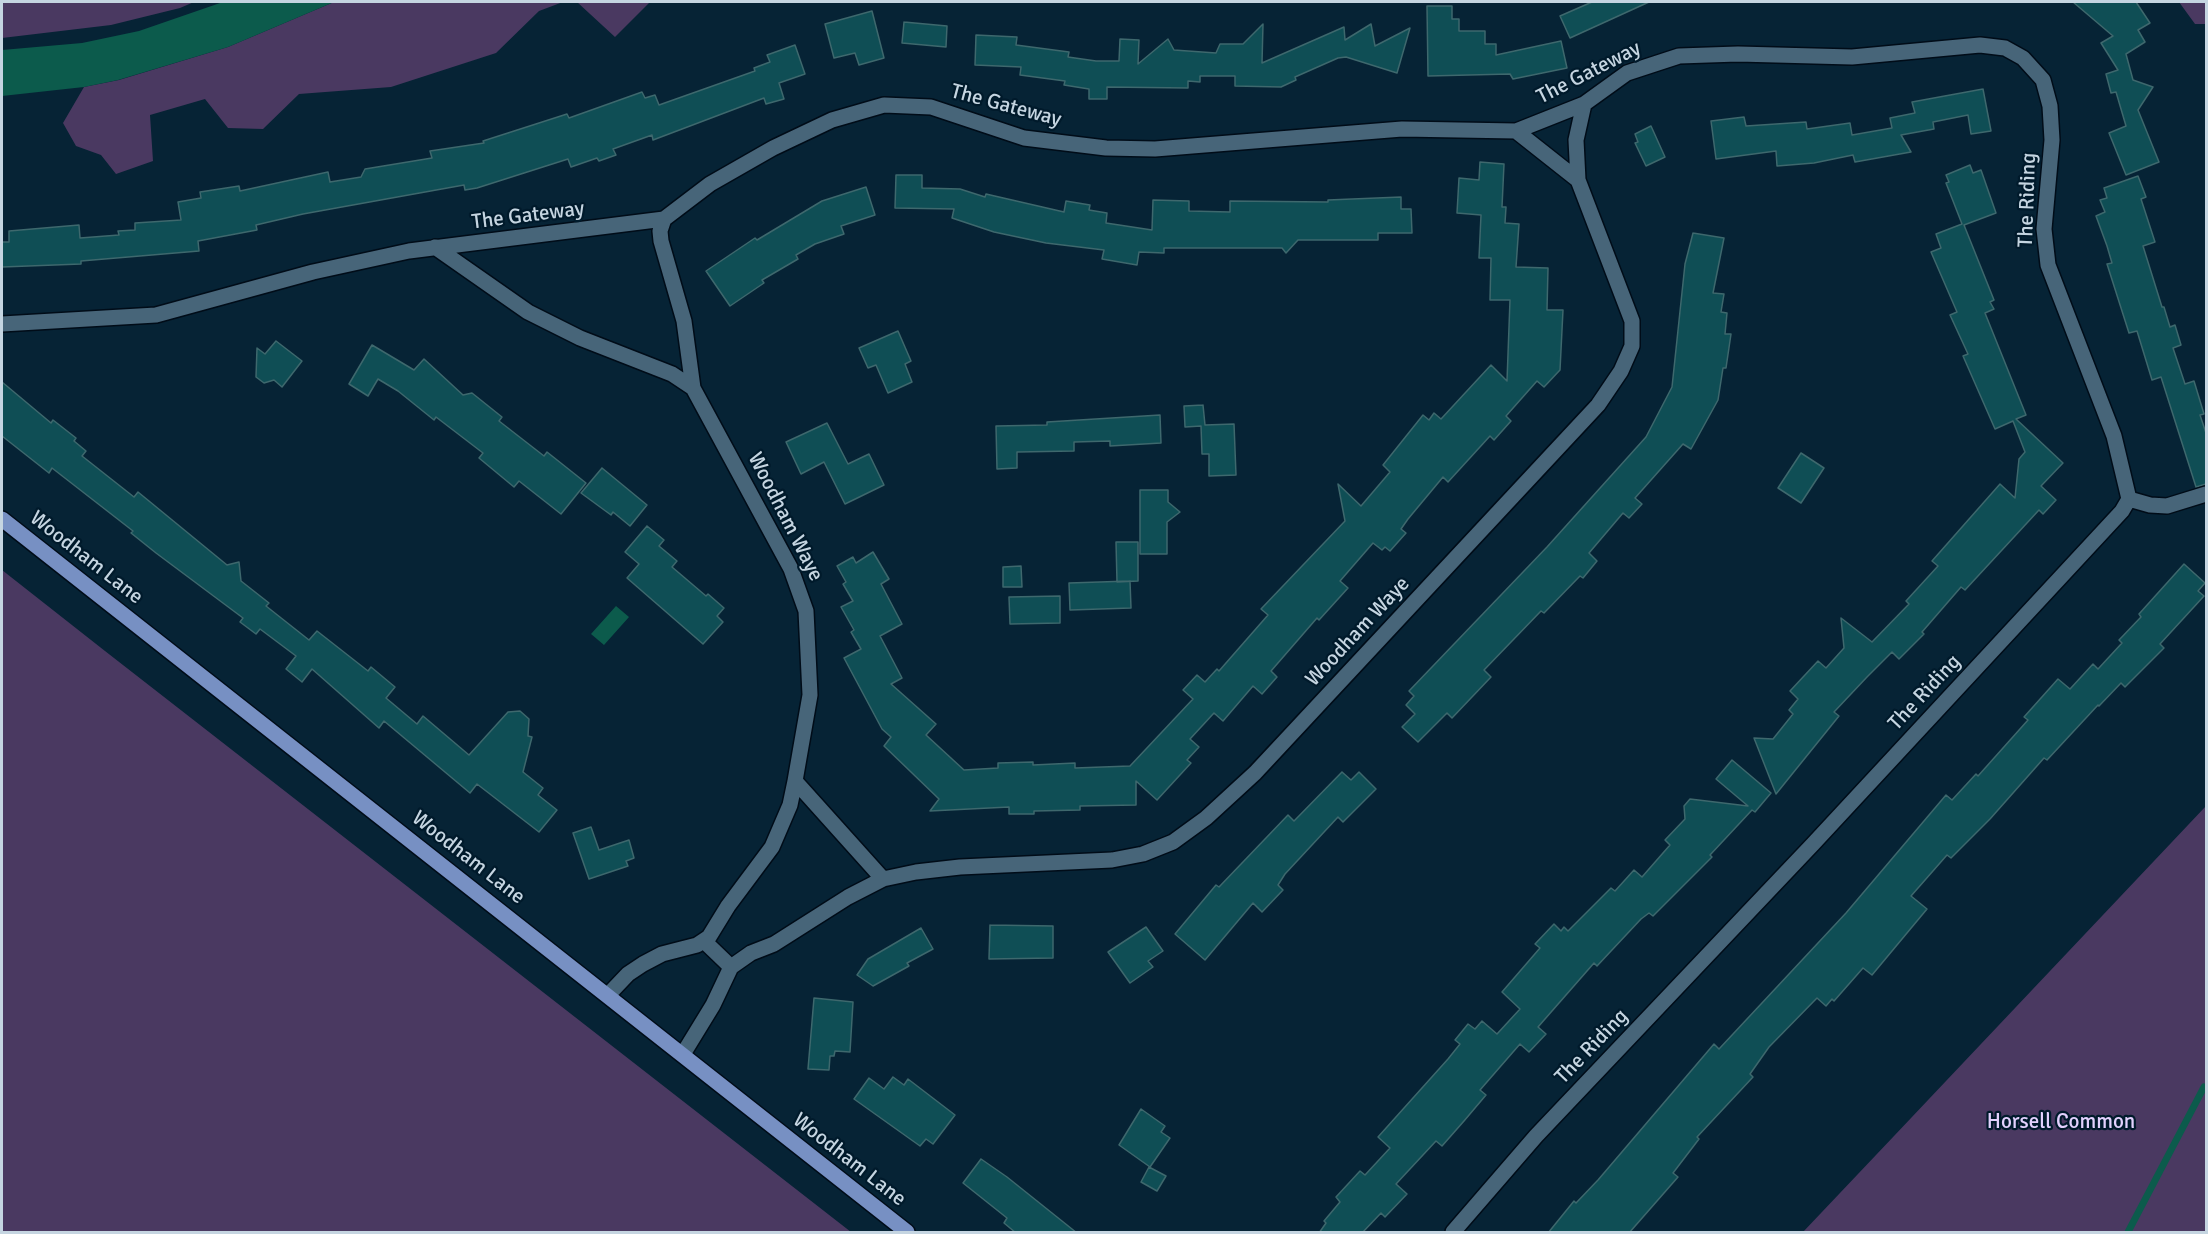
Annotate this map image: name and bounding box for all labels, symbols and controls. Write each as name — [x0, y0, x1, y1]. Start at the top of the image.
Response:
street label: The Gateway — [1533, 36, 1645, 110]
street label: The Gateway — [948, 79, 1064, 133]
street label: The Riding — [2014, 152, 2042, 248]
street label: The Gateway — [470, 197, 586, 235]
street label: Woodham Waye — [742, 448, 828, 586]
street label: Woodham Lane — [24, 506, 148, 610]
street label: Woodham Waye — [1301, 572, 1415, 692]
street label: The Riding — [1884, 650, 1966, 736]
street label: Woodham Lane — [406, 806, 530, 910]
street label: The Riding — [1550, 1004, 1634, 1090]
street label: Woodham Lane — [787, 1108, 911, 1212]
park label: Horsell Common — [1987, 1109, 2135, 1135]

